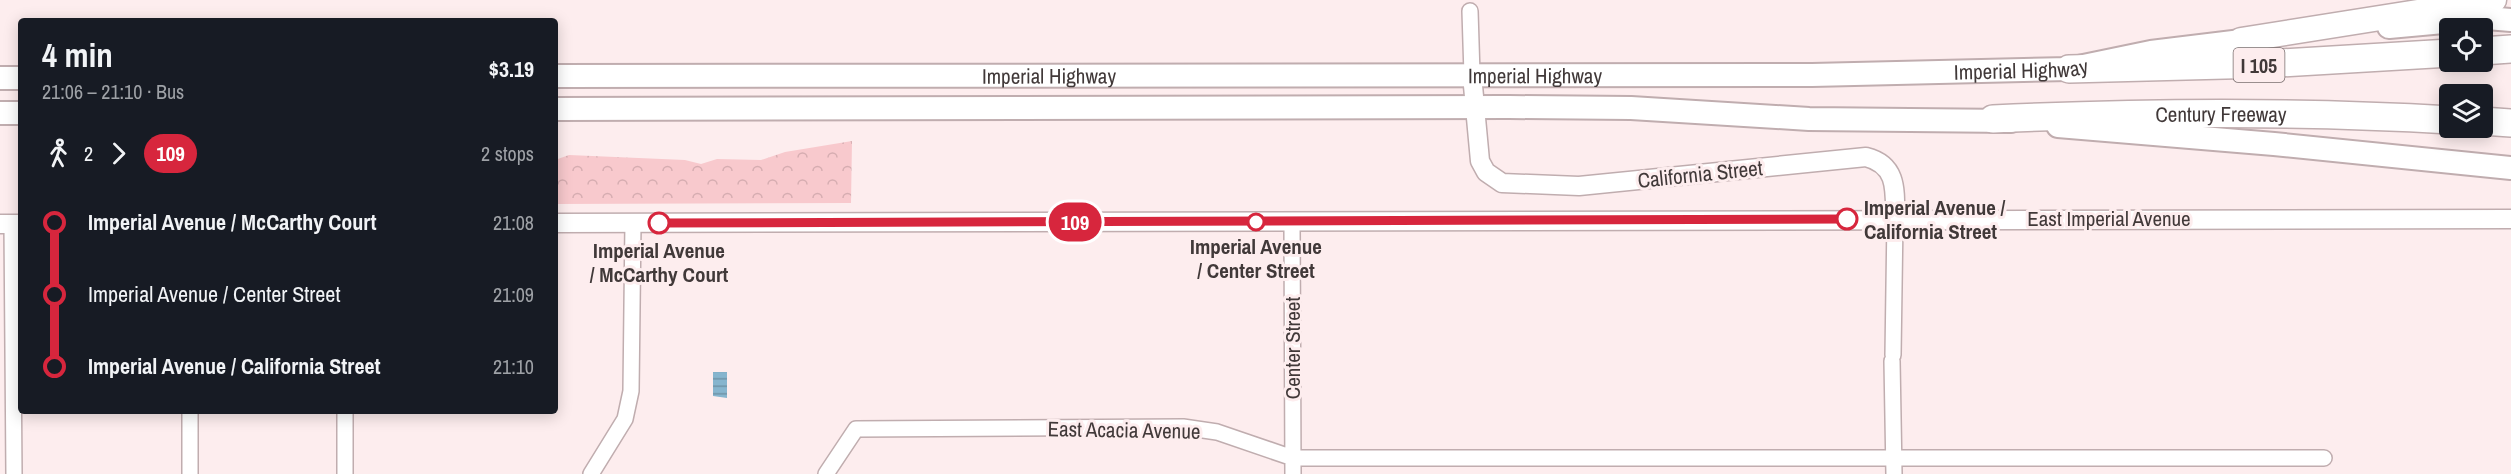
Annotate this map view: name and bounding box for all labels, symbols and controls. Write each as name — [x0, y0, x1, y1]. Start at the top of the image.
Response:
map controls — [2439, 18, 2493, 138]
button: locate — [2439, 18, 2493, 72]
text: 4 min — [42, 33, 113, 77]
road number: I 105 — [2234, 48, 2284, 82]
street label: Imperial Highway — [1954, 51, 2091, 86]
text: $3.19 — [489, 54, 534, 84]
street label: Imperial Highway — [982, 61, 1116, 90]
street label: Imperial Highway — [1468, 61, 1602, 90]
text: 21:06 – 21:10 · Bus — [42, 78, 184, 105]
button: layers — [2439, 84, 2493, 138]
street label: Century Freeway — [2155, 99, 2287, 128]
icon: walk — [42, 137, 75, 170]
icon: forward — [102, 137, 135, 170]
text: 109 — [156, 139, 185, 168]
text: 2 — [84, 140, 93, 167]
text: 2 stops — [481, 140, 534, 167]
street label: California Street — [1636, 153, 1764, 195]
place label: Imperial Avenue / California Street — [1864, 193, 2006, 246]
line badge: 109 — [1040, 202, 1110, 242]
street label: East Imperial Avenue — [2027, 204, 2191, 233]
text: Imperial Avenue / McCarthy Court — [88, 207, 376, 237]
text: 109 — [1061, 208, 1089, 237]
marker: Imperial Avenue / California Street — [1836, 208, 1858, 230]
text: 21:08 — [493, 209, 534, 236]
marker: Imperial Avenue / McCarthy Court — [648, 212, 670, 234]
marker: Imperial Avenue / Center Street — [1247, 213, 1265, 231]
place label: Imperial Avenue / Center Street — [1190, 232, 1322, 285]
place label: Imperial Avenue / McCarthy Court — [590, 236, 729, 289]
text: Imperial Avenue / Center Street — [88, 279, 340, 309]
text: 21:09 — [493, 281, 534, 308]
street label: Center Street — [1278, 297, 1307, 399]
text: Imperial Avenue / California Street — [88, 351, 380, 381]
text: 21:10 — [493, 353, 534, 380]
street label: East Acacia Avenue — [1047, 414, 1201, 446]

